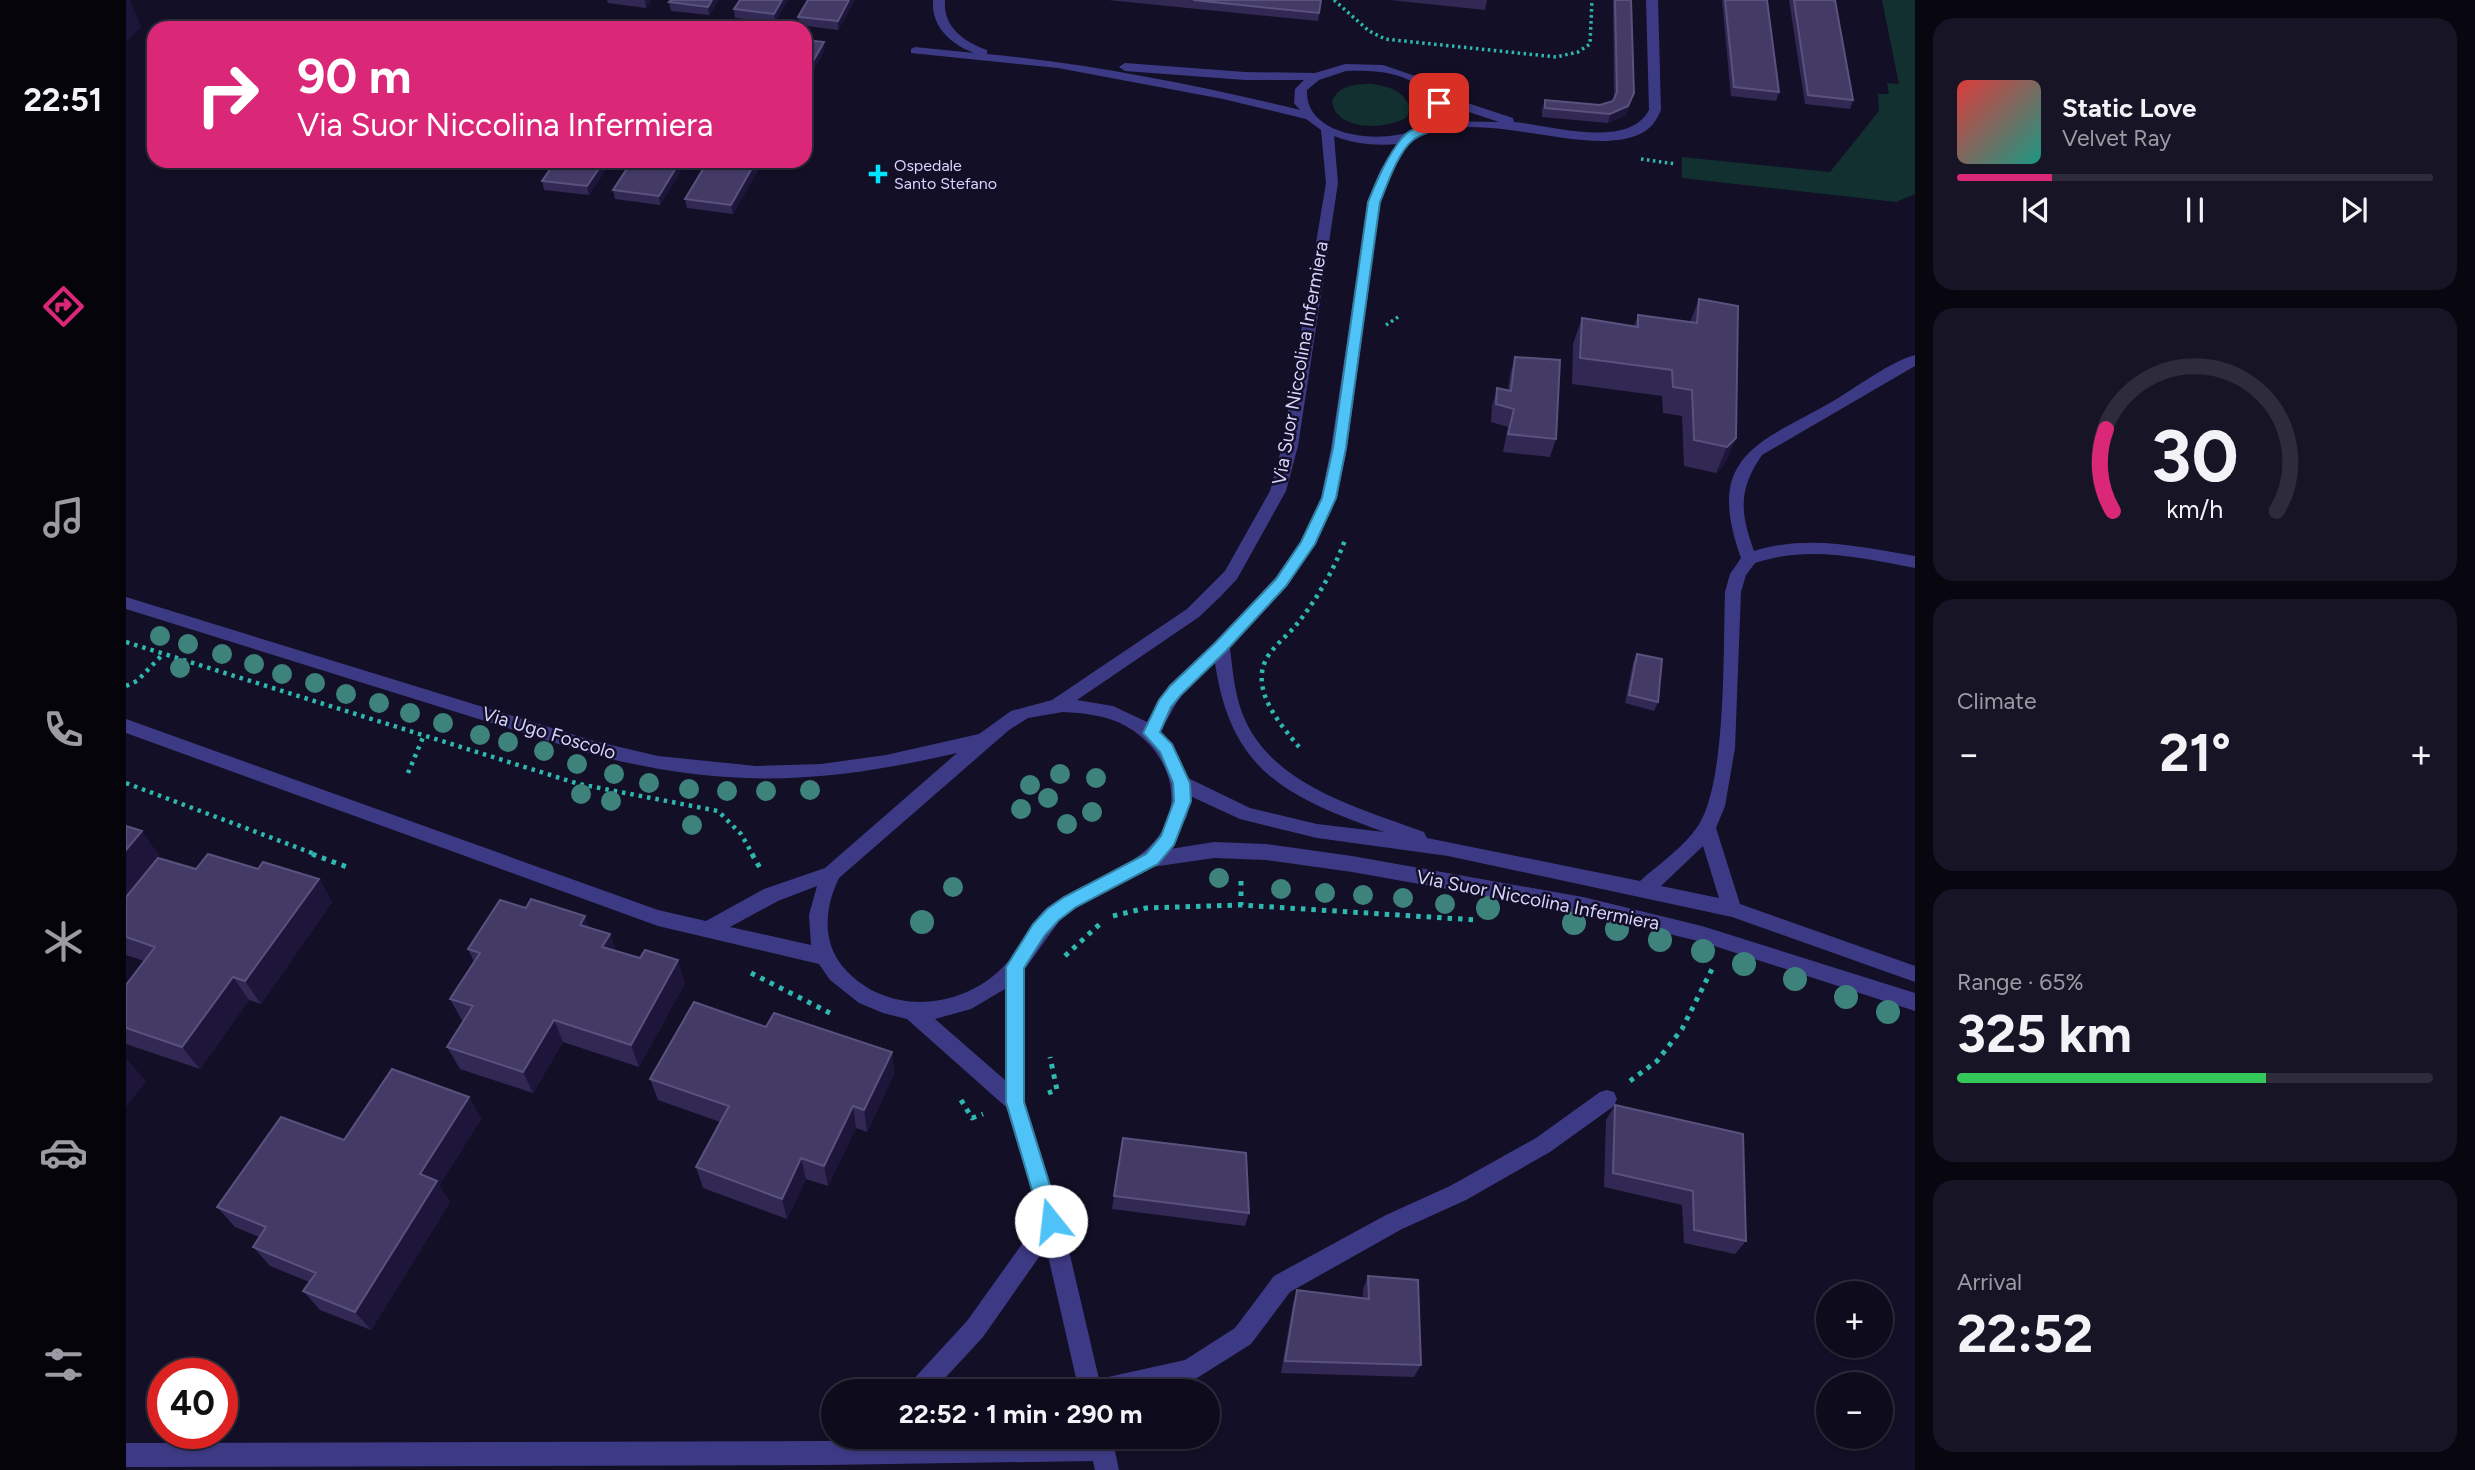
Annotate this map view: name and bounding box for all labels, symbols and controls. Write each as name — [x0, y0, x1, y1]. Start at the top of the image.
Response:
text: 90 m — [297, 46, 412, 105]
icon: right — [182, 49, 273, 140]
pin — [1409, 73, 1469, 133]
text: 22:51 — [24, 81, 102, 119]
icon: arrive — [1420, 84, 1458, 122]
text: Static Love — [2062, 92, 2196, 124]
text: Via Suor Niccolina Infermiera — [297, 106, 713, 144]
text: Velvet Ray — [2062, 124, 2171, 152]
place label: Ospedale Santo Stefano — [894, 156, 997, 193]
marker: Ospedale Santo Stefano — [868, 164, 888, 184]
icon: previous — [2017, 191, 2055, 229]
icon: pause — [2176, 191, 2214, 229]
icon: next — [2335, 191, 2373, 229]
street label: Via Suor Niccolina Infermiera — [1267, 239, 1333, 487]
icon: directions — [39, 282, 88, 331]
text: 30 — [2151, 412, 2239, 499]
icon: music — [39, 493, 88, 542]
text: km/h — [2166, 493, 2224, 523]
text: Climate — [1957, 687, 2036, 715]
street label: Via Ugo Foscolo — [479, 702, 619, 764]
icon: phone — [39, 705, 88, 754]
text: 21° — [2159, 722, 2231, 784]
text: − — [1957, 731, 1981, 777]
text: + — [2409, 731, 2433, 777]
street label: Via Suor Niccolina Infermiera — [1414, 865, 1662, 935]
icon: climate — [39, 917, 88, 966]
text: Range · 65% — [1957, 968, 2084, 996]
text: 325 km — [1957, 1003, 2132, 1065]
icon: car — [39, 1128, 88, 1177]
position arrow — [1014, 1184, 1088, 1258]
text: Arrival — [1957, 1268, 2022, 1296]
map controls — [1816, 1281, 1893, 1449]
button: + — [1816, 1281, 1893, 1358]
text: 22:52 — [1957, 1303, 2093, 1365]
icon: filters — [39, 1340, 88, 1389]
speed limit sign: 40 — [147, 1358, 238, 1449]
button: − — [1816, 1372, 1893, 1449]
text: 22:52 · 1 min · 290 m — [899, 1398, 1142, 1430]

